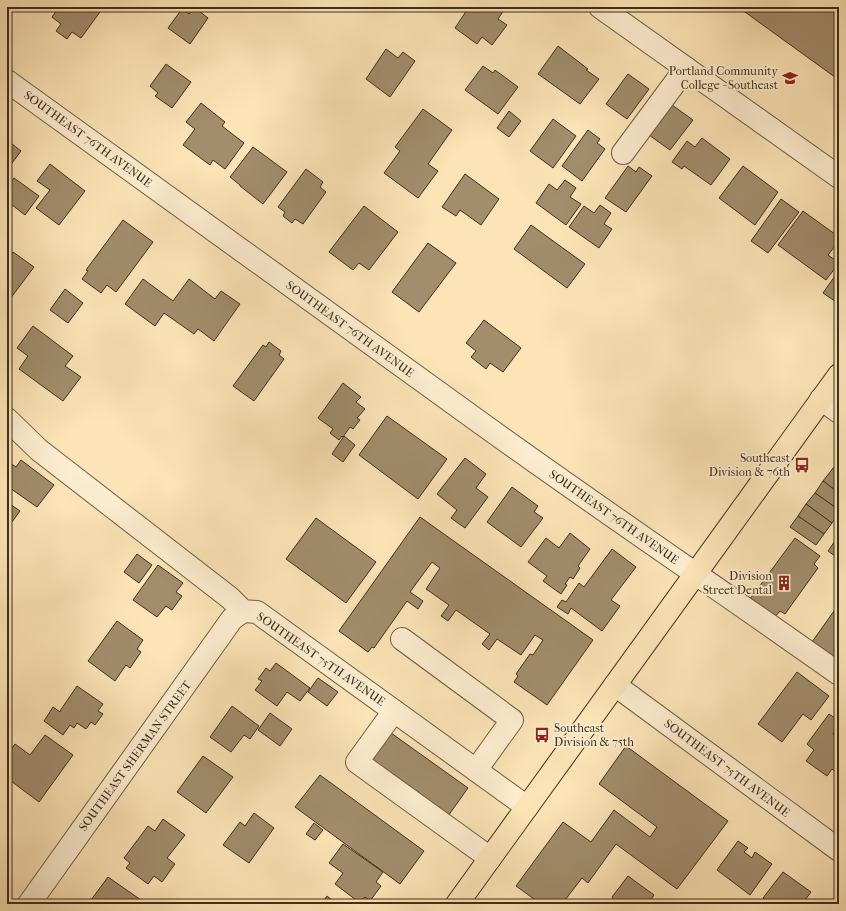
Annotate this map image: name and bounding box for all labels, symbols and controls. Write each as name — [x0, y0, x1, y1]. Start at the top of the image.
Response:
place label: Portland Community College - Southeast — [669, 64, 779, 92]
school or university icon: Portland Community College - Southeast — [781, 69, 799, 87]
street label: SOUTHEAST 76TH AVENUE — [21, 88, 155, 190]
street label: SOUTHEAST 76TH AVENUE — [283, 278, 417, 380]
place label: Southeast Division & 76th — [709, 451, 791, 479]
bus stop icon: Southeast Division & 76th — [793, 456, 811, 474]
street label: SOUTHEAST 76TH AVENUE — [547, 467, 681, 567]
place label: Division Street Dental — [703, 569, 773, 597]
building icon: Division Street Dental — [775, 574, 793, 592]
street label: SOUTHEAST 75TH AVENUE — [254, 609, 388, 709]
street label: SOUTHEAST SHERMAN STREET — [76, 677, 195, 834]
street label: SOUTHEAST 75TH AVENUE — [662, 716, 792, 820]
place label: Southeast Division & 75th — [554, 721, 634, 749]
bus stop icon: Southeast Division & 75th — [533, 726, 551, 744]

